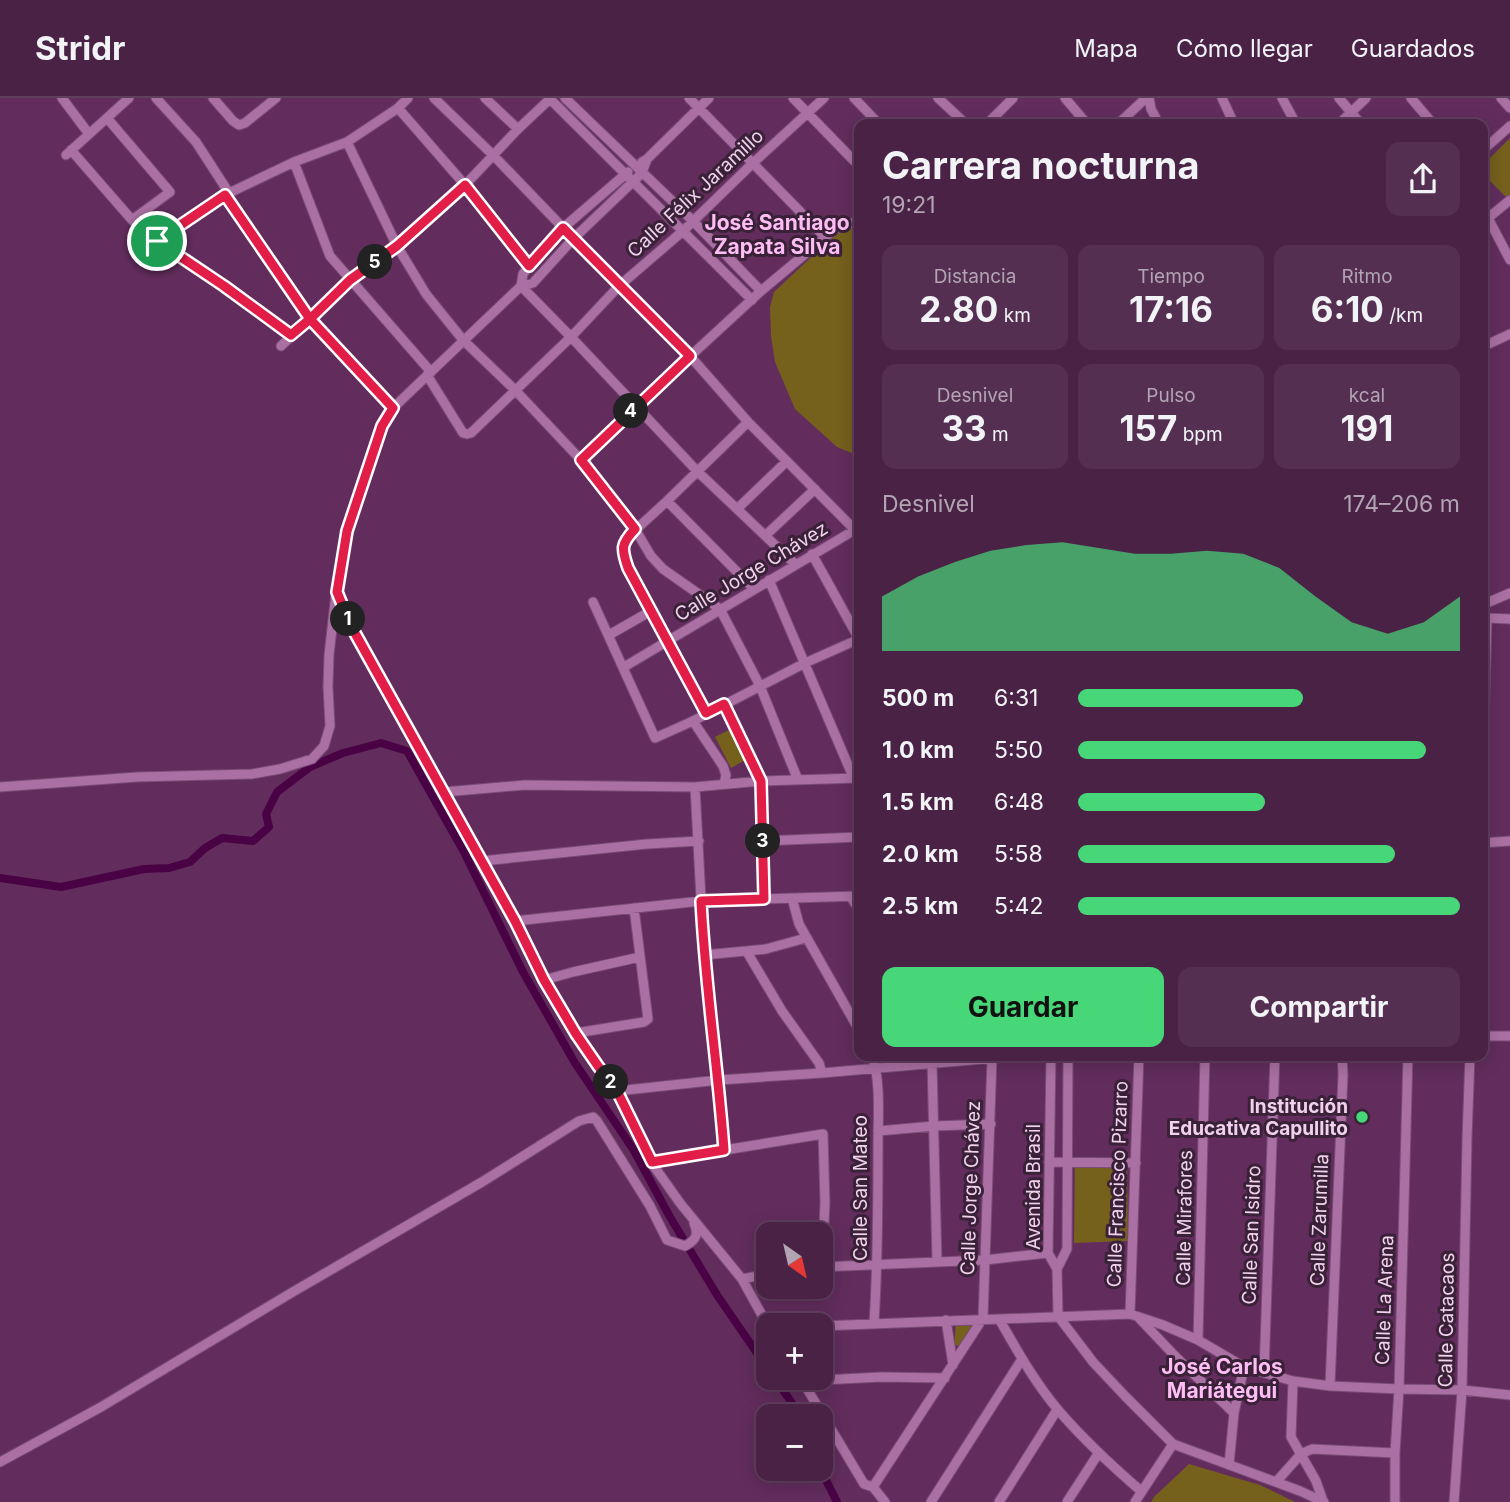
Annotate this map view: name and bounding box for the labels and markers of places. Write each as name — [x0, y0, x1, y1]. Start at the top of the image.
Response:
pin — [127, 211, 187, 271]
pin: 5 — [358, 244, 392, 280]
pin: 4 — [614, 394, 648, 428]
pin: 1 — [330, 602, 366, 636]
pin: 3 — [746, 824, 780, 858]
pin: 2 — [594, 1065, 628, 1100]
place label: Institución Educativa Capullito — [1169, 1095, 1348, 1140]
marker: Institución Educativa Capullito — [1354, 1109, 1370, 1125]

